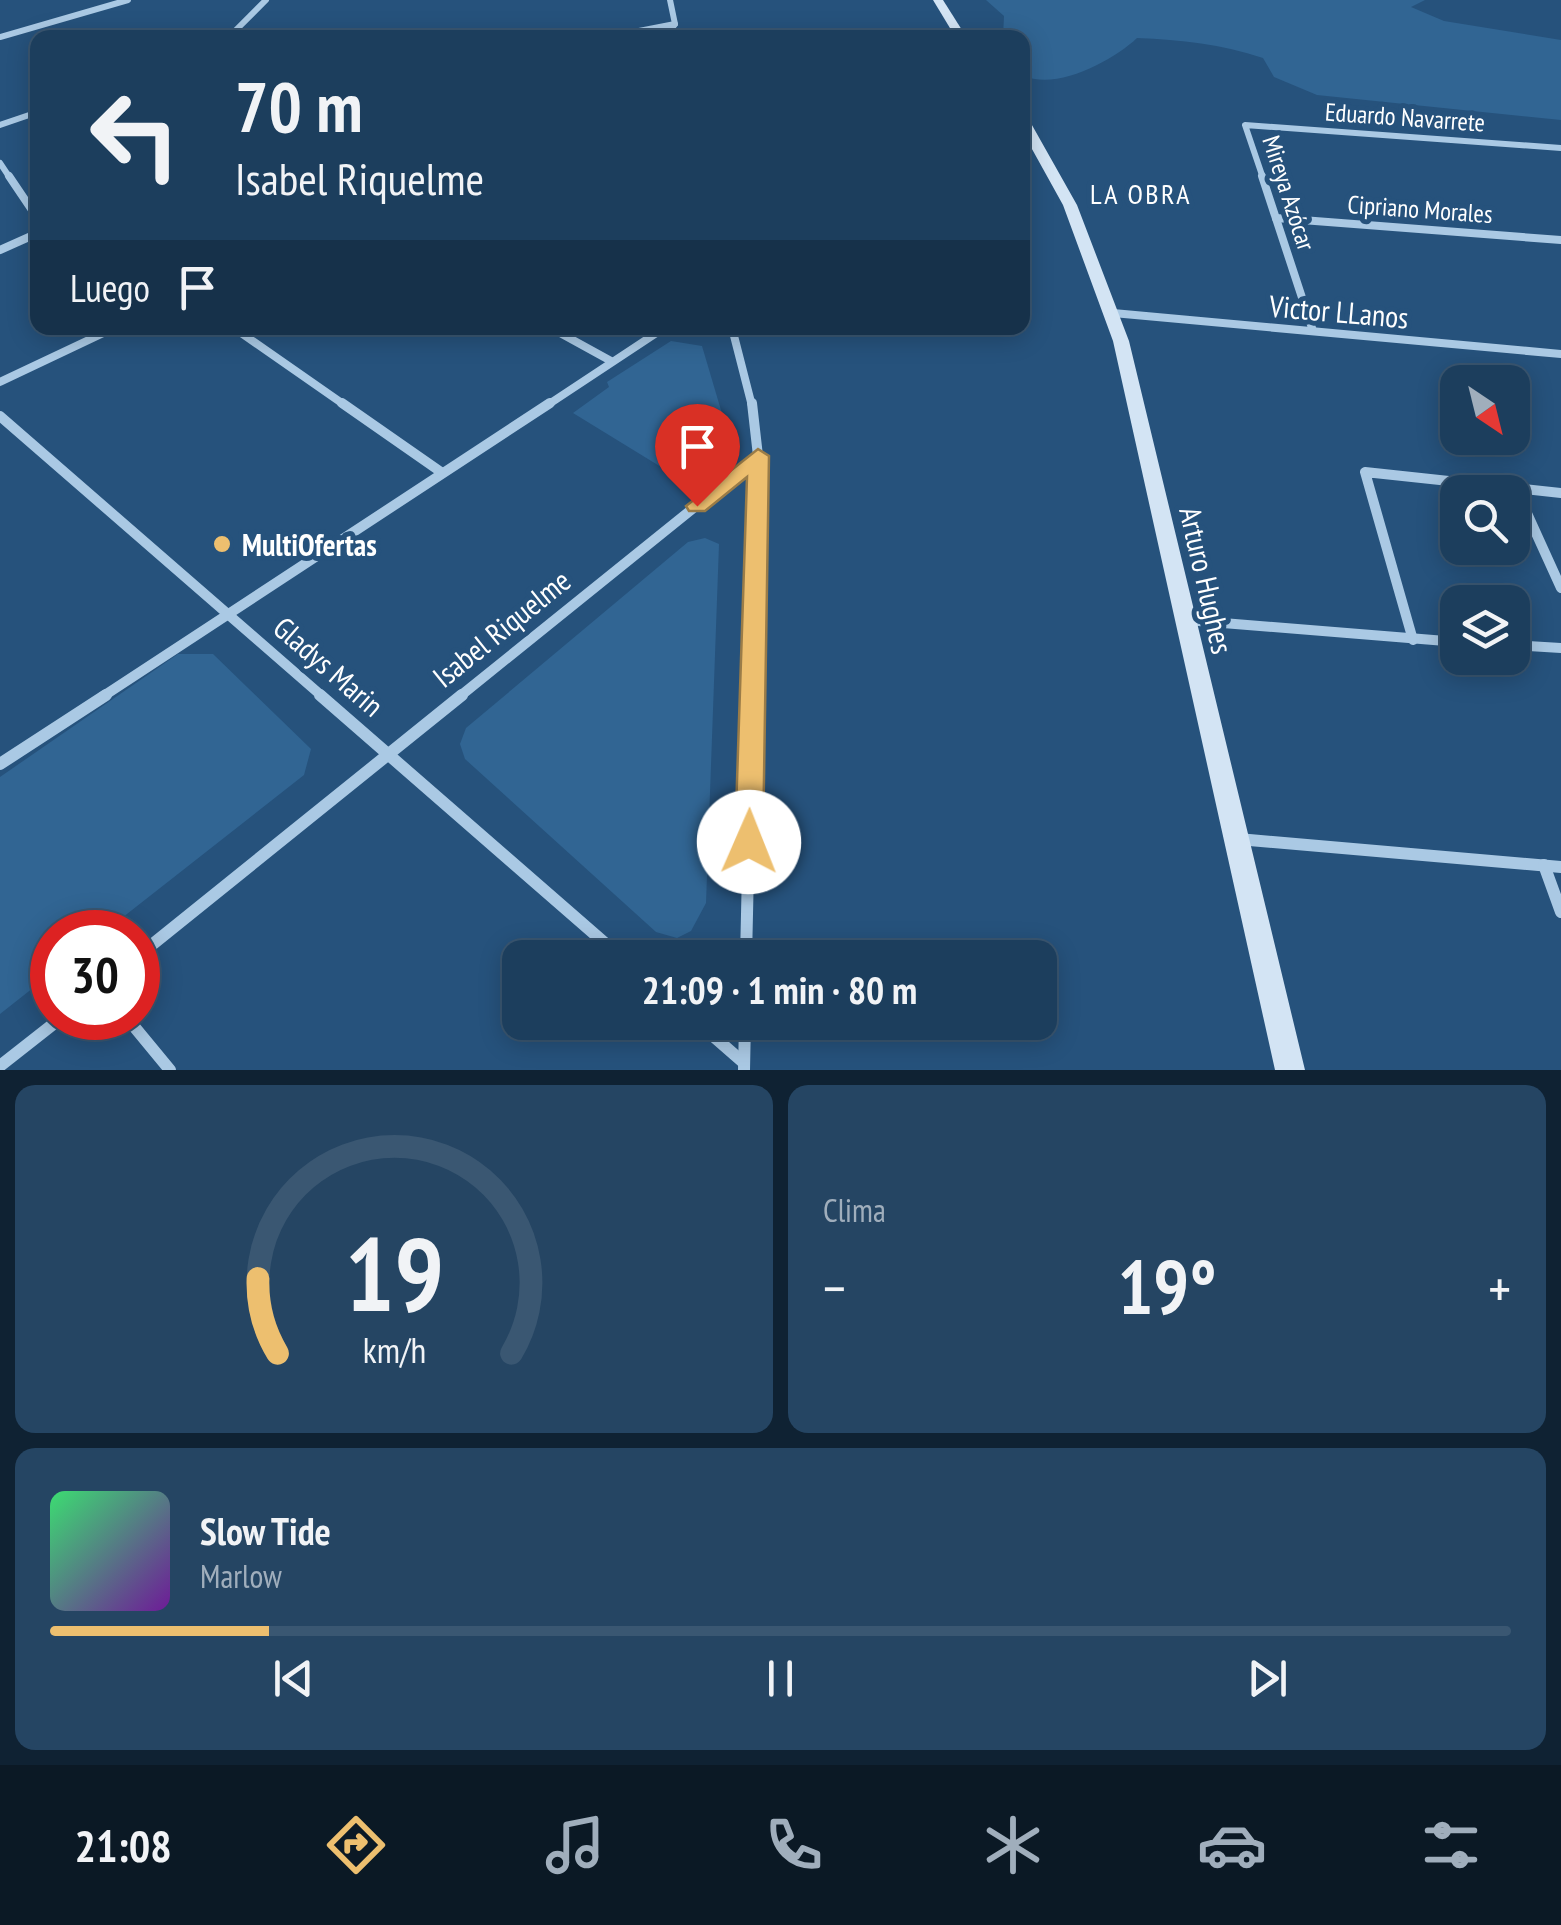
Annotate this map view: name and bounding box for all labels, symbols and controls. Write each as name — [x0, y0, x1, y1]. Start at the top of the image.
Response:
text: 70 m — [235, 61, 363, 151]
icon: left — [70, 70, 200, 200]
street label: Eduardo Navarrete — [1324, 95, 1486, 139]
street label: Mireya Azócar — [1255, 132, 1323, 255]
text: Isabel Riquelme — [235, 149, 484, 207]
district label: LA OBRA — [1090, 175, 1192, 212]
street label: Cipriano Morales — [1346, 188, 1494, 230]
icon: arrive — [170, 260, 225, 315]
text: Luego — [70, 263, 150, 312]
street label: Victor LLanos — [1267, 285, 1410, 337]
north arrow — [1440, 365, 1530, 455]
map controls — [1440, 365, 1530, 675]
pin — [655, 404, 740, 507]
icon: arrive — [670, 419, 725, 474]
button: search — [1440, 475, 1530, 565]
street label: Arturo Hughes — [1171, 503, 1243, 657]
place label: MultiOfertas — [242, 525, 377, 564]
marker: MultiOfertas — [211, 533, 233, 555]
street label: Isabel Riquelme — [424, 561, 578, 695]
button: layers — [1440, 585, 1530, 675]
street label: Gladys Marin — [266, 607, 392, 725]
position arrow — [697, 790, 801, 894]
speed limit sign: 30 — [30, 910, 160, 1040]
text: 21:09 · 1 min · 80 m — [642, 965, 917, 1014]
text: Clima — [823, 1189, 886, 1231]
text: 19 — [344, 1205, 444, 1340]
text: 19° — [1117, 1238, 1217, 1335]
text: − — [823, 1252, 846, 1323]
text: + — [1488, 1252, 1511, 1323]
text: km/h — [362, 1327, 426, 1373]
text: Slow Tide — [200, 1506, 331, 1555]
text: Marlow — [200, 1555, 282, 1597]
icon: previous — [266, 1651, 321, 1706]
icon: pause — [753, 1651, 808, 1706]
icon: next — [1240, 1651, 1295, 1706]
icon: directions — [321, 1810, 391, 1880]
icon: music — [540, 1810, 610, 1880]
icon: phone — [759, 1810, 829, 1880]
icon: climate — [978, 1810, 1048, 1880]
icon: car — [1197, 1810, 1267, 1880]
icon: filters — [1416, 1810, 1486, 1880]
text: 21:08 — [75, 1816, 172, 1874]

